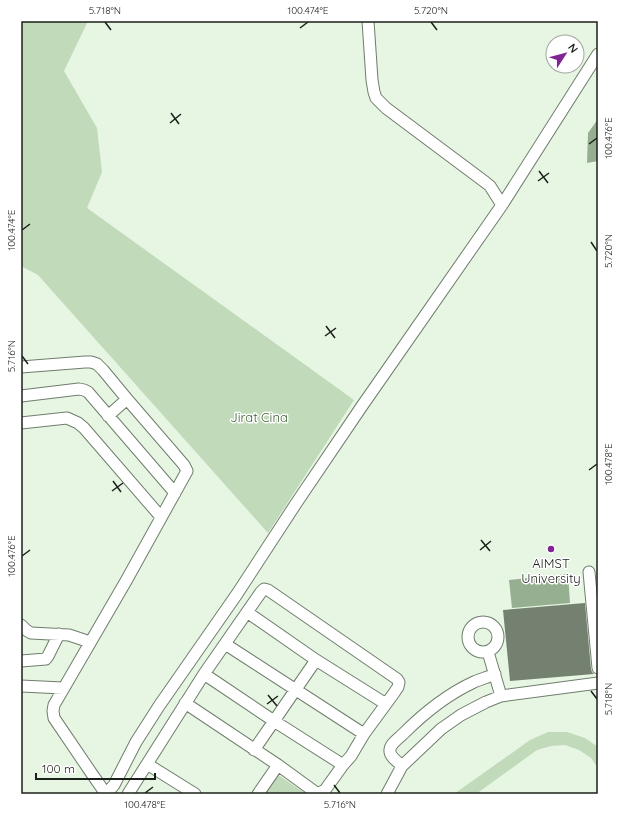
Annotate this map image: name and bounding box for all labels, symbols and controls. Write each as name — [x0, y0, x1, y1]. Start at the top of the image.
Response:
text: 5.718°N — [89, 4, 121, 17]
text: 100.474°E — [287, 4, 329, 17]
text: 5.720°N — [414, 4, 448, 17]
north arrow — [545, 34, 585, 74]
text: N — [565, 41, 581, 56]
text: 100.476°E — [602, 117, 615, 159]
text: 100.474°E — [5, 209, 18, 251]
text: 5.720°N — [602, 234, 615, 268]
text: 5.716°N — [5, 340, 18, 372]
park label: Jirat Cina — [230, 409, 288, 425]
text: 100.478°E — [602, 443, 615, 485]
text: 100.476°E — [5, 535, 18, 577]
marker: AIMST University — [546, 544, 556, 554]
place label: AIMST University — [521, 555, 581, 586]
text: 5.718°N — [602, 683, 615, 715]
scale bar — [36, 755, 155, 781]
text: 100 m — [42, 761, 75, 776]
text: 100.478°E — [124, 798, 166, 811]
text: 5.716°N — [324, 798, 356, 811]

